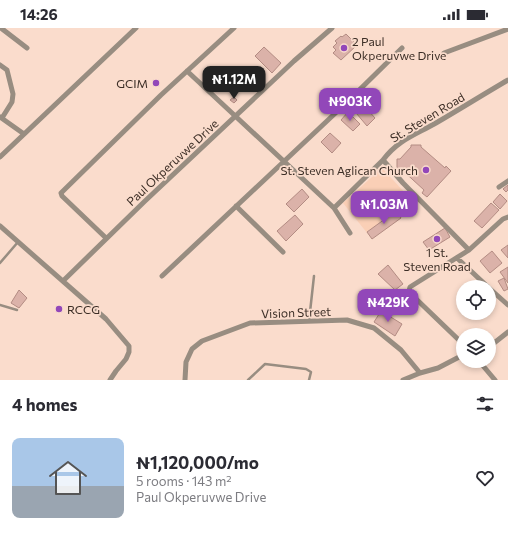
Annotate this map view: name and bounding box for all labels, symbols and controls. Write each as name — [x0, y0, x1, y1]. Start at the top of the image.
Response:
text: 14:26 — [20, 5, 58, 23]
place label: 2 Paul Okperuvwe Drive — [352, 34, 446, 62]
marker: 2 Paul Okperuvwe Drive — [339, 43, 349, 53]
pin: ₦1.12M — [201, 66, 267, 100]
text: ₦1.12M — [212, 71, 256, 87]
place label: GCIM — [116, 76, 148, 90]
marker: GCIM — [151, 78, 161, 88]
pin: ₦903K — [322, 88, 378, 122]
street label: St. Steven Road — [387, 89, 467, 145]
text: ₦903K — [328, 93, 372, 109]
street label: Paul Okperuvwe Drive — [123, 116, 221, 208]
place label: St. Steven Aglican Church — [280, 163, 418, 177]
marker: St. Steven Aglican Church — [421, 165, 431, 175]
pin: ₦1.03M — [351, 191, 417, 225]
text: ₦1.03M — [360, 196, 408, 212]
marker: 1 St. Steven Road — [432, 234, 442, 244]
place label: 1 St. Steven Road — [403, 245, 471, 273]
map controls — [456, 280, 496, 368]
button: locate — [456, 280, 496, 320]
pin: ₦429K — [360, 289, 416, 323]
text: ₦429K — [366, 294, 410, 310]
place label: RCCG — [67, 302, 100, 316]
marker: RCCG — [54, 304, 64, 314]
street label: Vision Street — [261, 304, 331, 320]
button: layers — [456, 328, 496, 368]
icon: filters — [474, 393, 496, 415]
text: 4 homes — [12, 394, 77, 415]
text: ₦1,120,000/mo — [136, 452, 259, 473]
icon: home — [44, 454, 92, 502]
icon: heart — [474, 467, 496, 489]
text: 5 rooms · 143 m² — [136, 473, 232, 489]
text: Paul Okperuvwe Drive — [136, 489, 266, 505]

